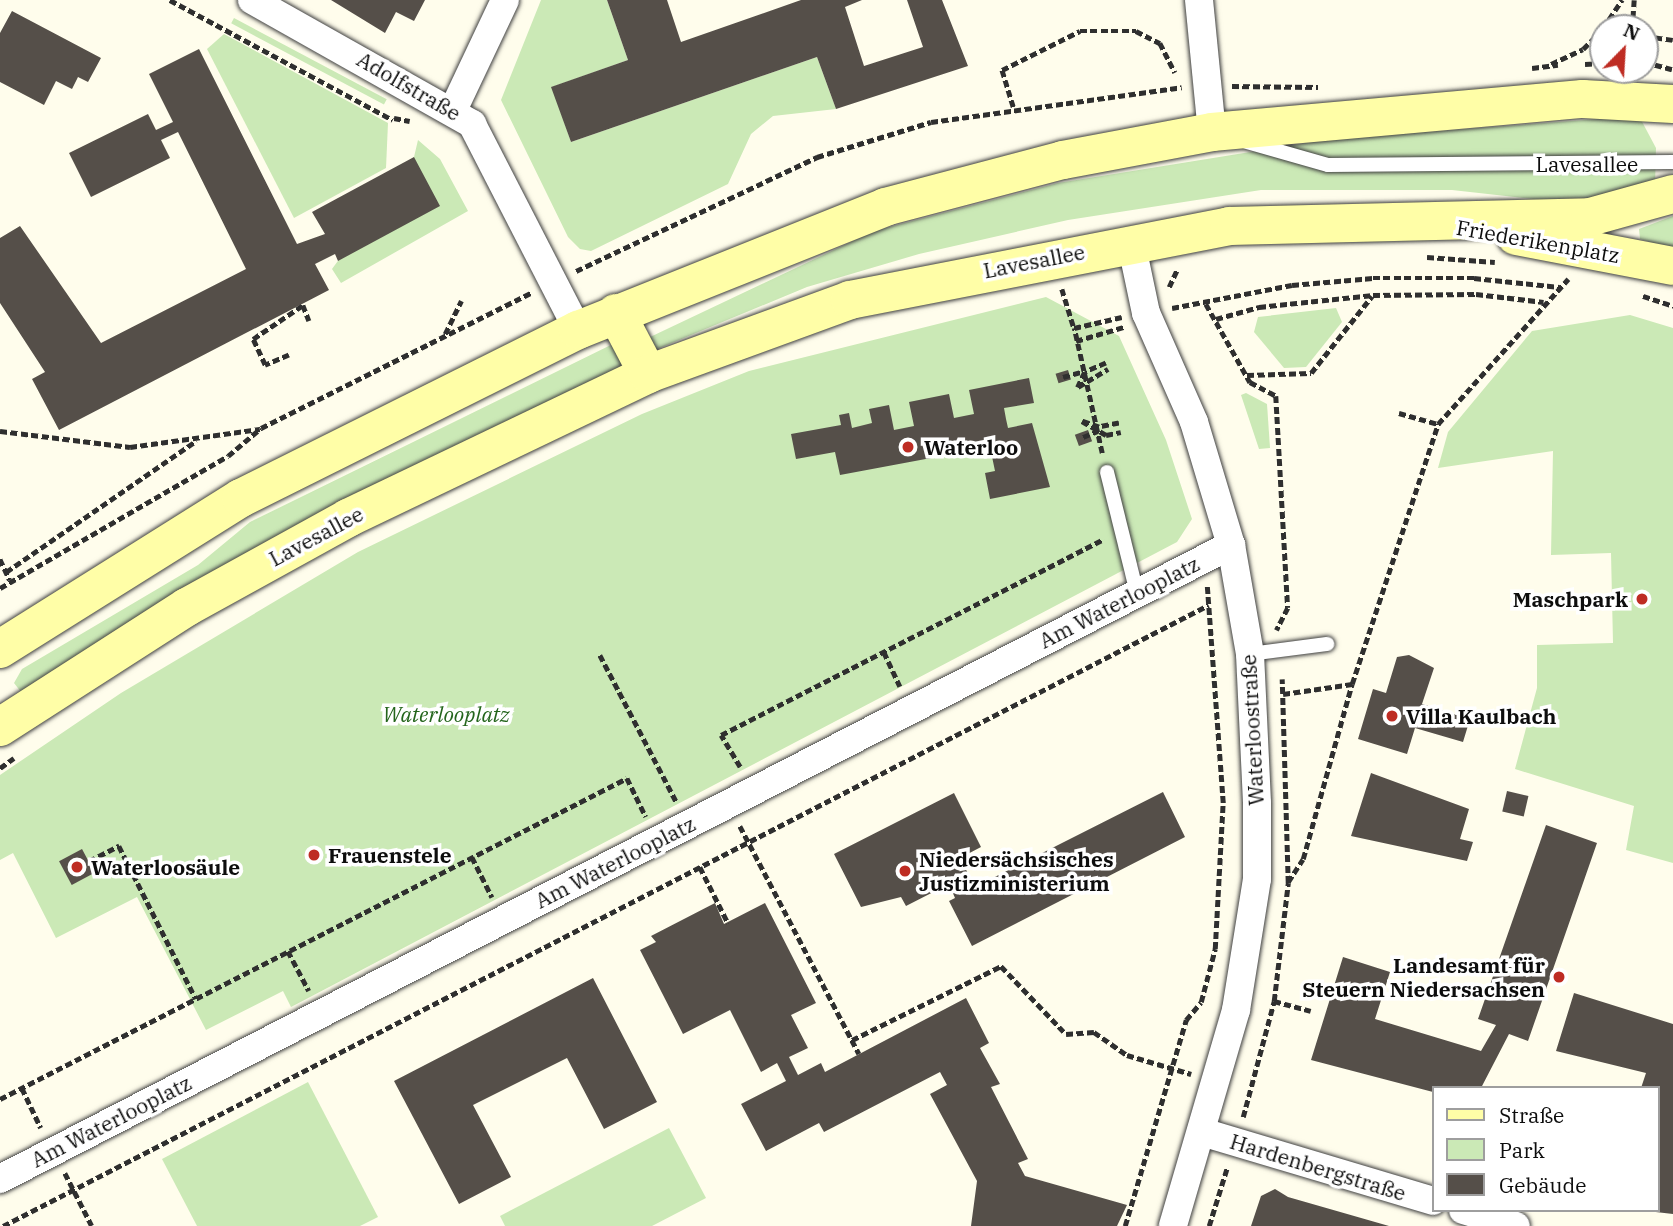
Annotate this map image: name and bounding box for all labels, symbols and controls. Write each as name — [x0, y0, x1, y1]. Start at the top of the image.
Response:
north arrow — [1589, 14, 1659, 84]
text: N — [1620, 18, 1643, 46]
street label: Adolfstraße — [353, 46, 465, 126]
street label: Lavesallee — [1536, 151, 1638, 177]
street label: Friederikenplatz — [1455, 214, 1621, 268]
street label: Lavesallee — [981, 239, 1087, 283]
place label: Waterloo — [924, 434, 1018, 460]
marker: Waterloo — [898, 437, 918, 457]
street label: Lavesallee — [265, 501, 367, 571]
street label: Am Waterlooplatz — [1035, 551, 1203, 653]
place label: Maschpark — [1513, 586, 1628, 612]
marker: Maschpark — [1634, 591, 1650, 607]
street label: Waterloostraße — [1235, 654, 1269, 806]
park label: Waterlooplatz — [382, 701, 510, 727]
place label: Villa Kaulbach — [1406, 703, 1556, 729]
marker: Villa Kaulbach — [1384, 708, 1400, 724]
street label: Am Waterlooplatz — [531, 811, 699, 913]
place label: Frauenstele — [328, 842, 452, 868]
place label: Niedersächsisches Justizministerium — [919, 846, 1114, 896]
marker: Frauenstele — [306, 847, 322, 863]
place label: Waterloosäule — [91, 854, 240, 880]
marker: Waterloosäule — [69, 859, 85, 875]
marker: Niedersächsisches Justizministerium — [897, 863, 913, 879]
place label: Landesamt für Steuern Niedersachsen — [1302, 952, 1545, 1002]
marker: Landesamt für Steuern Niedersachsen — [1551, 969, 1567, 985]
street label: Am Waterlooplatz — [27, 1070, 195, 1172]
legend — [1432, 1086, 1659, 1212]
text: Straße — [1499, 1101, 1564, 1129]
street label: Hardenbergstraße — [1227, 1128, 1409, 1206]
text: Park — [1499, 1136, 1545, 1164]
text: Gebäude — [1499, 1171, 1587, 1199]

